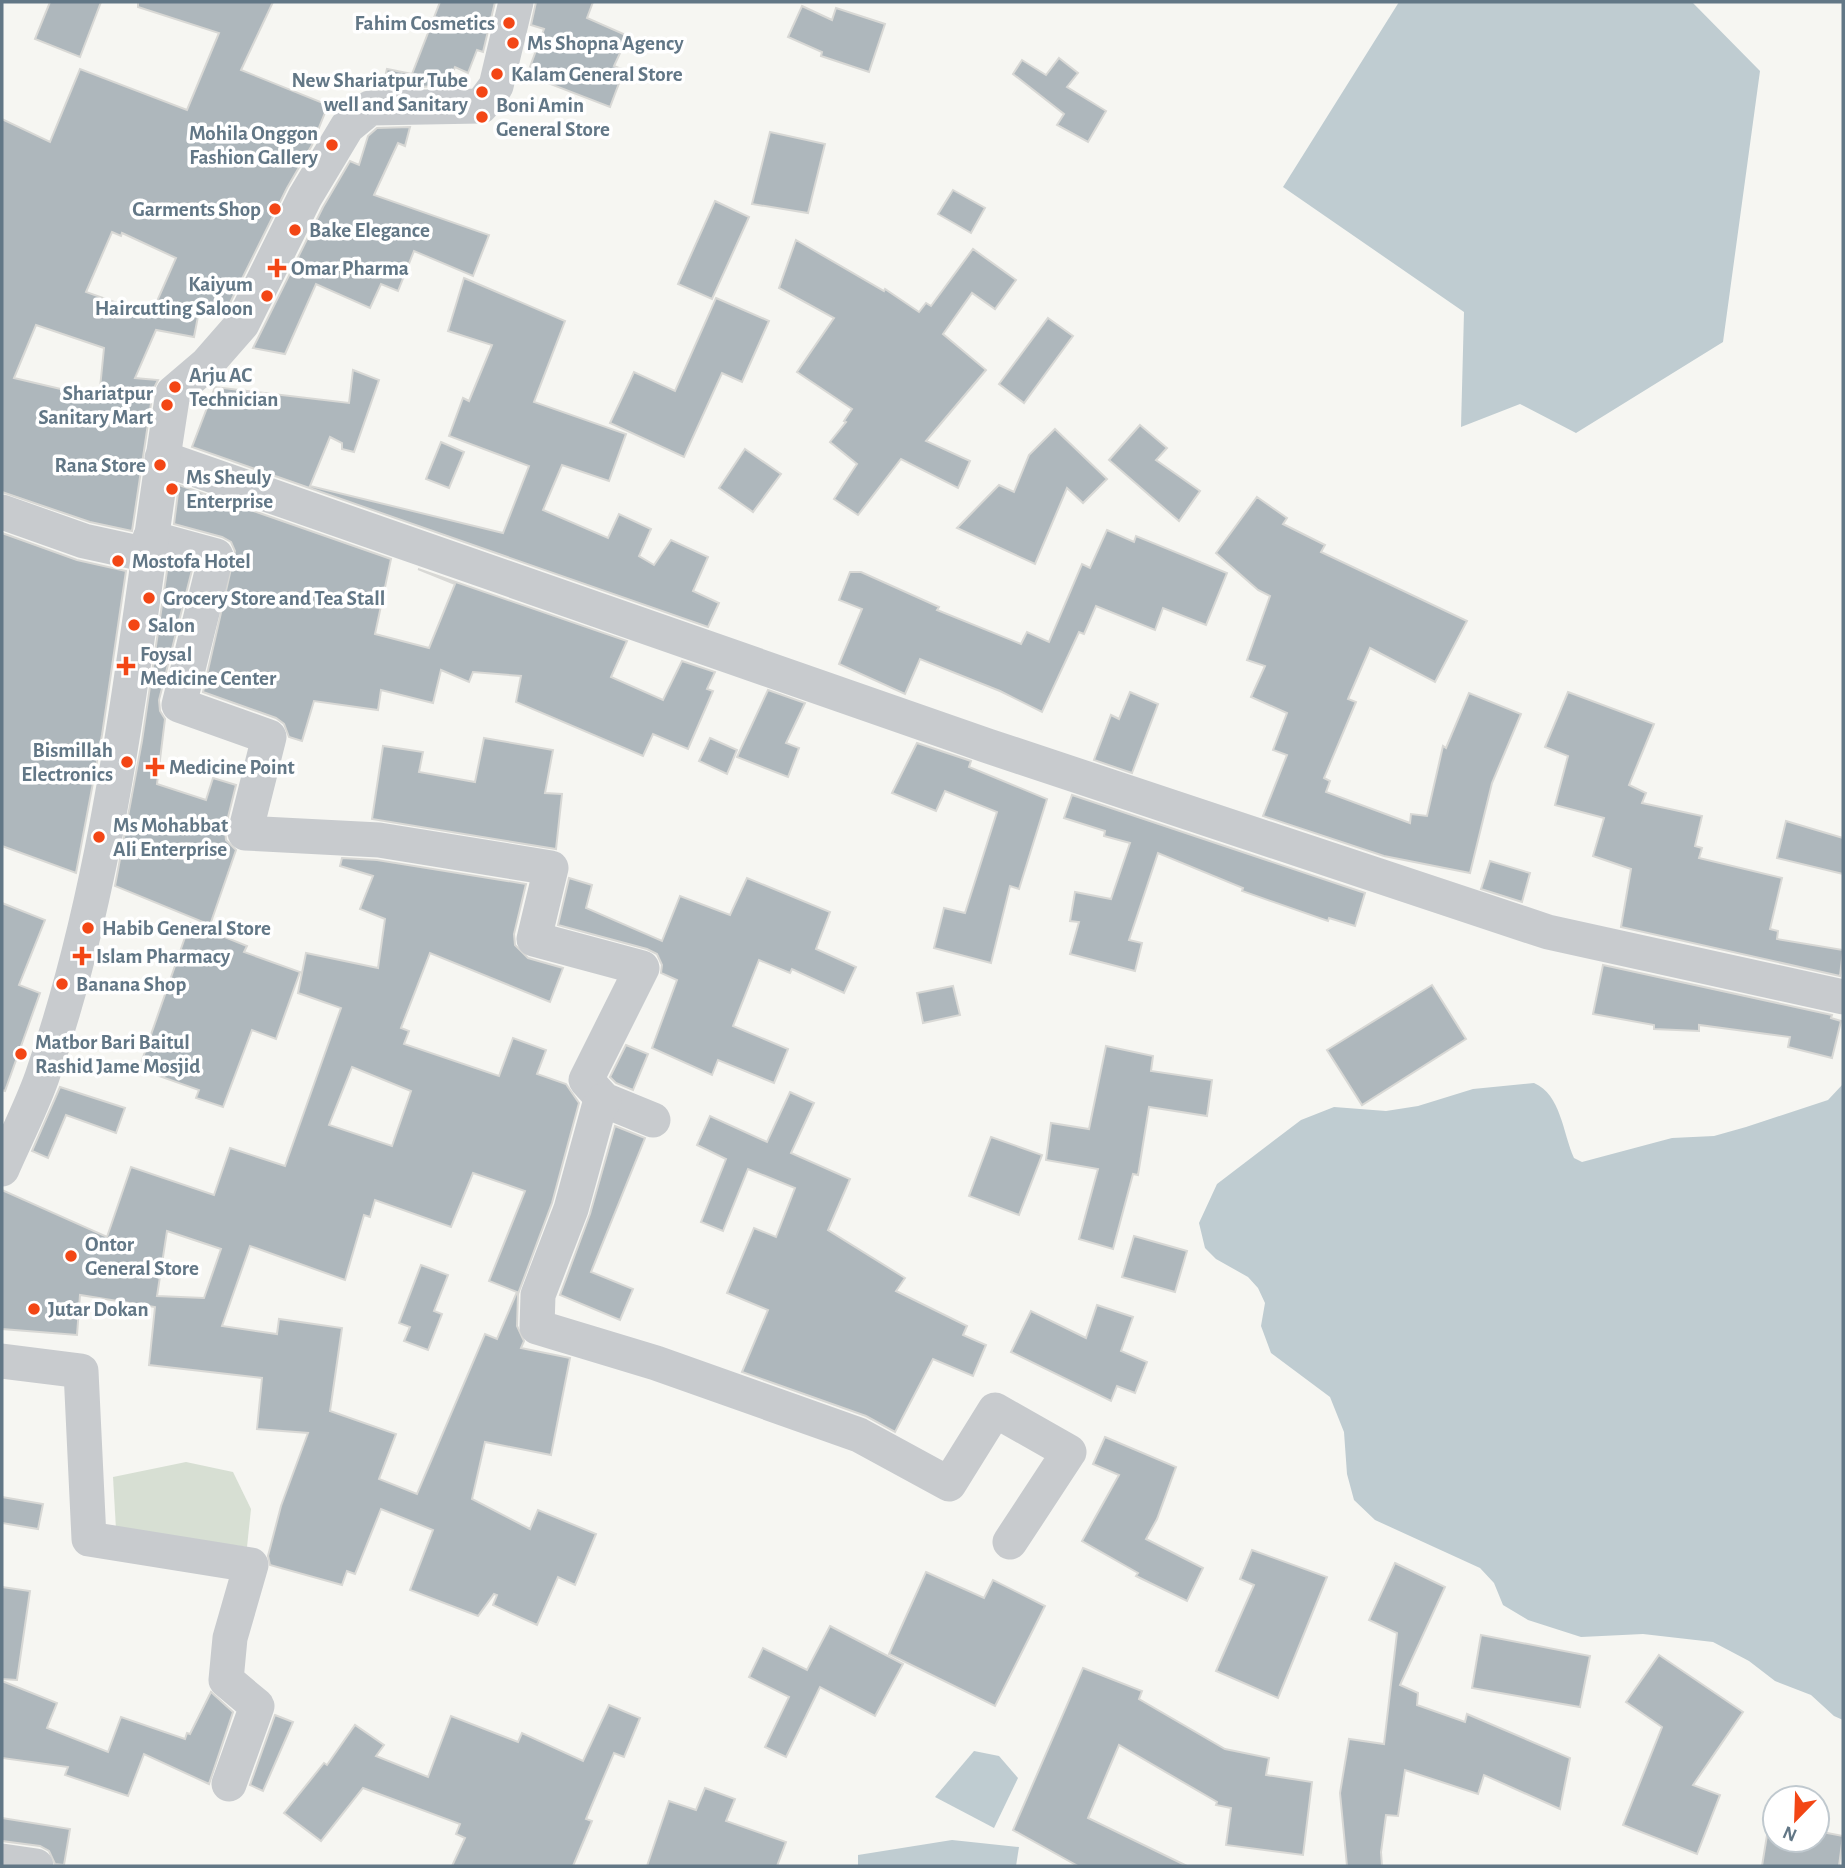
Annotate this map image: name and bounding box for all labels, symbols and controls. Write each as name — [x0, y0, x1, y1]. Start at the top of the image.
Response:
place label: Fahim Cosmetics — [355, 13, 495, 34]
marker: Fahim Cosmetics — [501, 15, 517, 31]
place label: Ms Shopna Agency — [527, 33, 684, 54]
marker: Ms Shopna Agency — [505, 35, 521, 51]
place label: Kalam General Store — [511, 64, 683, 85]
marker: Kalam General Store — [489, 66, 505, 82]
place label: New Shariatpur Tube well and Sanitary — [291, 70, 469, 115]
marker: New Shariatpur Tube well and Sanitary — [474, 84, 490, 100]
place label: Boni Amin General Store — [496, 95, 610, 140]
marker: Boni Amin General Store — [474, 109, 490, 125]
place label: Mohila Onggon Fashion Gallery — [189, 123, 319, 168]
marker: Mohila Onggon Fashion Gallery — [324, 137, 340, 153]
place label: Garments Shop — [132, 199, 261, 220]
marker: Garments Shop — [267, 201, 283, 217]
place label: Bake Elegance — [309, 220, 430, 241]
marker: Bake Elegance — [287, 222, 303, 238]
place label: Omar Pharma — [291, 258, 409, 279]
marker: Omar Pharma — [269, 260, 285, 276]
place label: Kaiyum Haircutting Saloon — [95, 274, 253, 319]
marker: Kaiyum Haircutting Saloon — [259, 288, 275, 304]
place label: Arju AC Technician — [189, 365, 278, 410]
marker: Arju AC Technician — [167, 379, 183, 395]
place label: Shariatpur Sanitary Mart — [38, 383, 154, 428]
marker: Shariatpur Sanitary Mart — [159, 397, 175, 413]
place label: Rana Store — [55, 455, 146, 476]
marker: Rana Store — [152, 457, 168, 473]
place label: Ms Sheuly Enterprise — [186, 467, 273, 512]
marker: Ms Sheuly Enterprise — [164, 481, 180, 497]
place label: Mostofa Hotel — [132, 551, 251, 572]
marker: Mostofa Hotel — [110, 553, 126, 569]
place label: Grocery Store and Tea Stall — [163, 588, 385, 609]
marker: Grocery Store and Tea Stall — [141, 590, 157, 606]
place label: Salon — [148, 615, 195, 636]
marker: Salon — [126, 617, 142, 633]
place label: Foysal Medicine Center — [140, 644, 277, 689]
marker: Foysal Medicine Center — [118, 658, 134, 674]
place label: Bismillah Electronics — [21, 740, 113, 785]
marker: Bismillah Electronics — [119, 754, 135, 770]
place label: Medicine Point — [169, 757, 295, 778]
marker: Medicine Point — [147, 759, 163, 775]
place label: Ms Mohabbat Ali Enterprise — [113, 815, 228, 860]
marker: Ms Mohabbat Ali Enterprise — [91, 829, 107, 845]
place label: Habib General Store — [102, 918, 271, 939]
marker: Habib General Store — [80, 920, 96, 936]
place label: Islam Pharmacy — [96, 946, 231, 967]
marker: Islam Pharmacy — [74, 948, 90, 964]
place label: Banana Shop — [76, 974, 186, 995]
marker: Banana Shop — [54, 976, 70, 992]
place label: Matbor Bari Baitul Rashid Jame Mosjid — [35, 1032, 200, 1077]
marker: Matbor Bari Baitul Rashid Jame Mosjid — [13, 1046, 29, 1062]
place label: Ontor General Store — [85, 1234, 199, 1279]
marker: Ontor General Store — [63, 1248, 79, 1264]
place label: Jutar Dokan — [48, 1299, 149, 1320]
marker: Jutar Dokan — [26, 1301, 42, 1317]
north arrow — [1761, 1784, 1831, 1854]
text: N — [1780, 1822, 1800, 1845]

